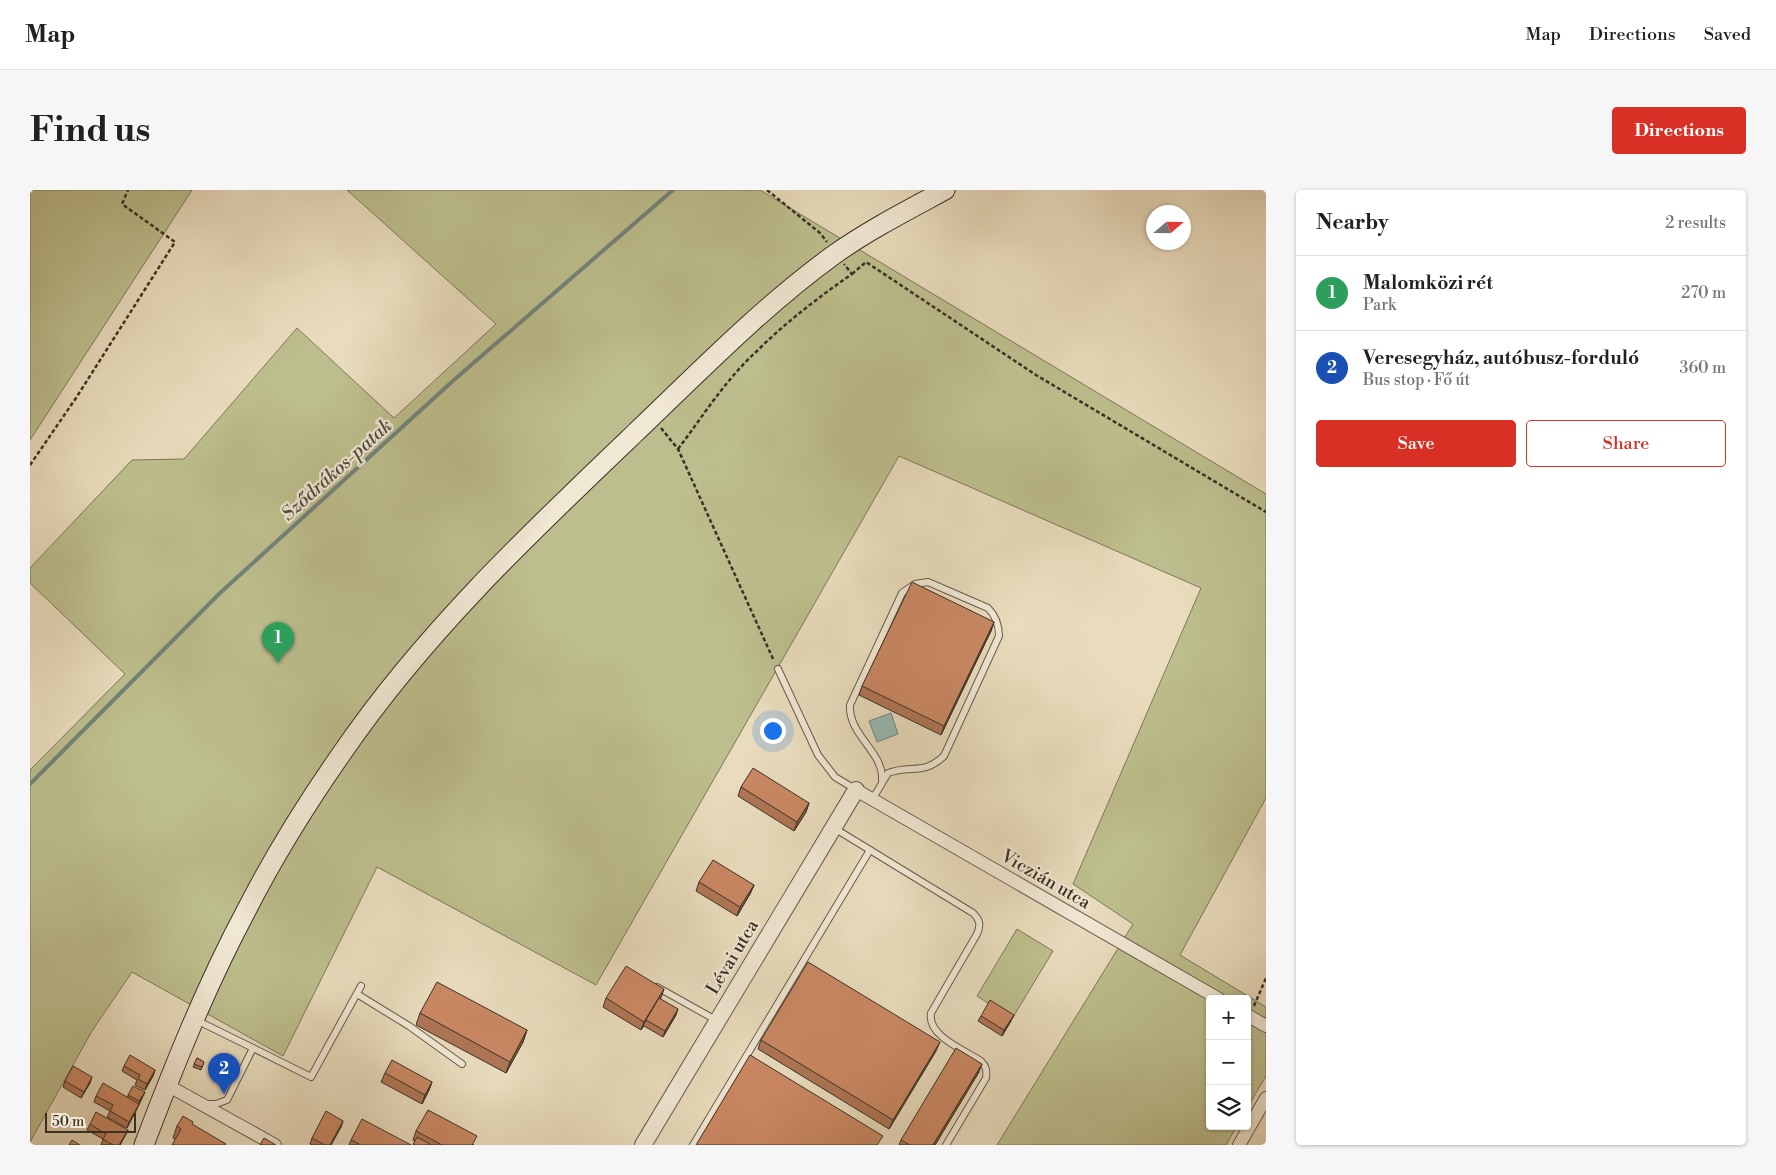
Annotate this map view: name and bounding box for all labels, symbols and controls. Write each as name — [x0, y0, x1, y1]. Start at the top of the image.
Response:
text: Map — [25, 20, 75, 50]
text: Map — [1525, 23, 1561, 46]
text: Directions — [1589, 23, 1676, 46]
text: Saved — [1704, 23, 1751, 46]
button: Directions — [1612, 107, 1746, 154]
text: Find us — [30, 109, 150, 152]
north arrow — [1146, 205, 1191, 250]
text: Nearby — [1316, 210, 1389, 236]
text: 2 results — [1665, 213, 1726, 233]
text: Malomközi rét — [1363, 271, 1493, 295]
text: 1 — [1328, 283, 1336, 303]
text: 270 m — [1681, 283, 1726, 303]
text: Park — [1363, 295, 1396, 315]
text: Veresegyház, autóbusz-forduló — [1363, 346, 1639, 370]
text: 2 — [1327, 358, 1337, 378]
text: 360 m — [1680, 358, 1726, 378]
text: Bus stop · Fő út — [1363, 370, 1470, 390]
water label: Sződrákos-patak — [276, 414, 397, 526]
button: Save — [1316, 420, 1516, 467]
button: Share — [1526, 420, 1726, 467]
pin: 1 — [262, 622, 294, 663]
your location — [760, 718, 786, 744]
street label: Viczián utca — [996, 844, 1095, 915]
street label: Lévai utca — [701, 915, 764, 999]
map controls — [1206, 995, 1251, 1130]
button: + — [1206, 995, 1251, 1040]
button: − — [1206, 1040, 1251, 1085]
pin: 2 — [208, 1053, 240, 1094]
button: layers — [1206, 1085, 1251, 1130]
scale bar — [45, 1110, 136, 1133]
text: 50 m — [52, 1113, 84, 1131]

